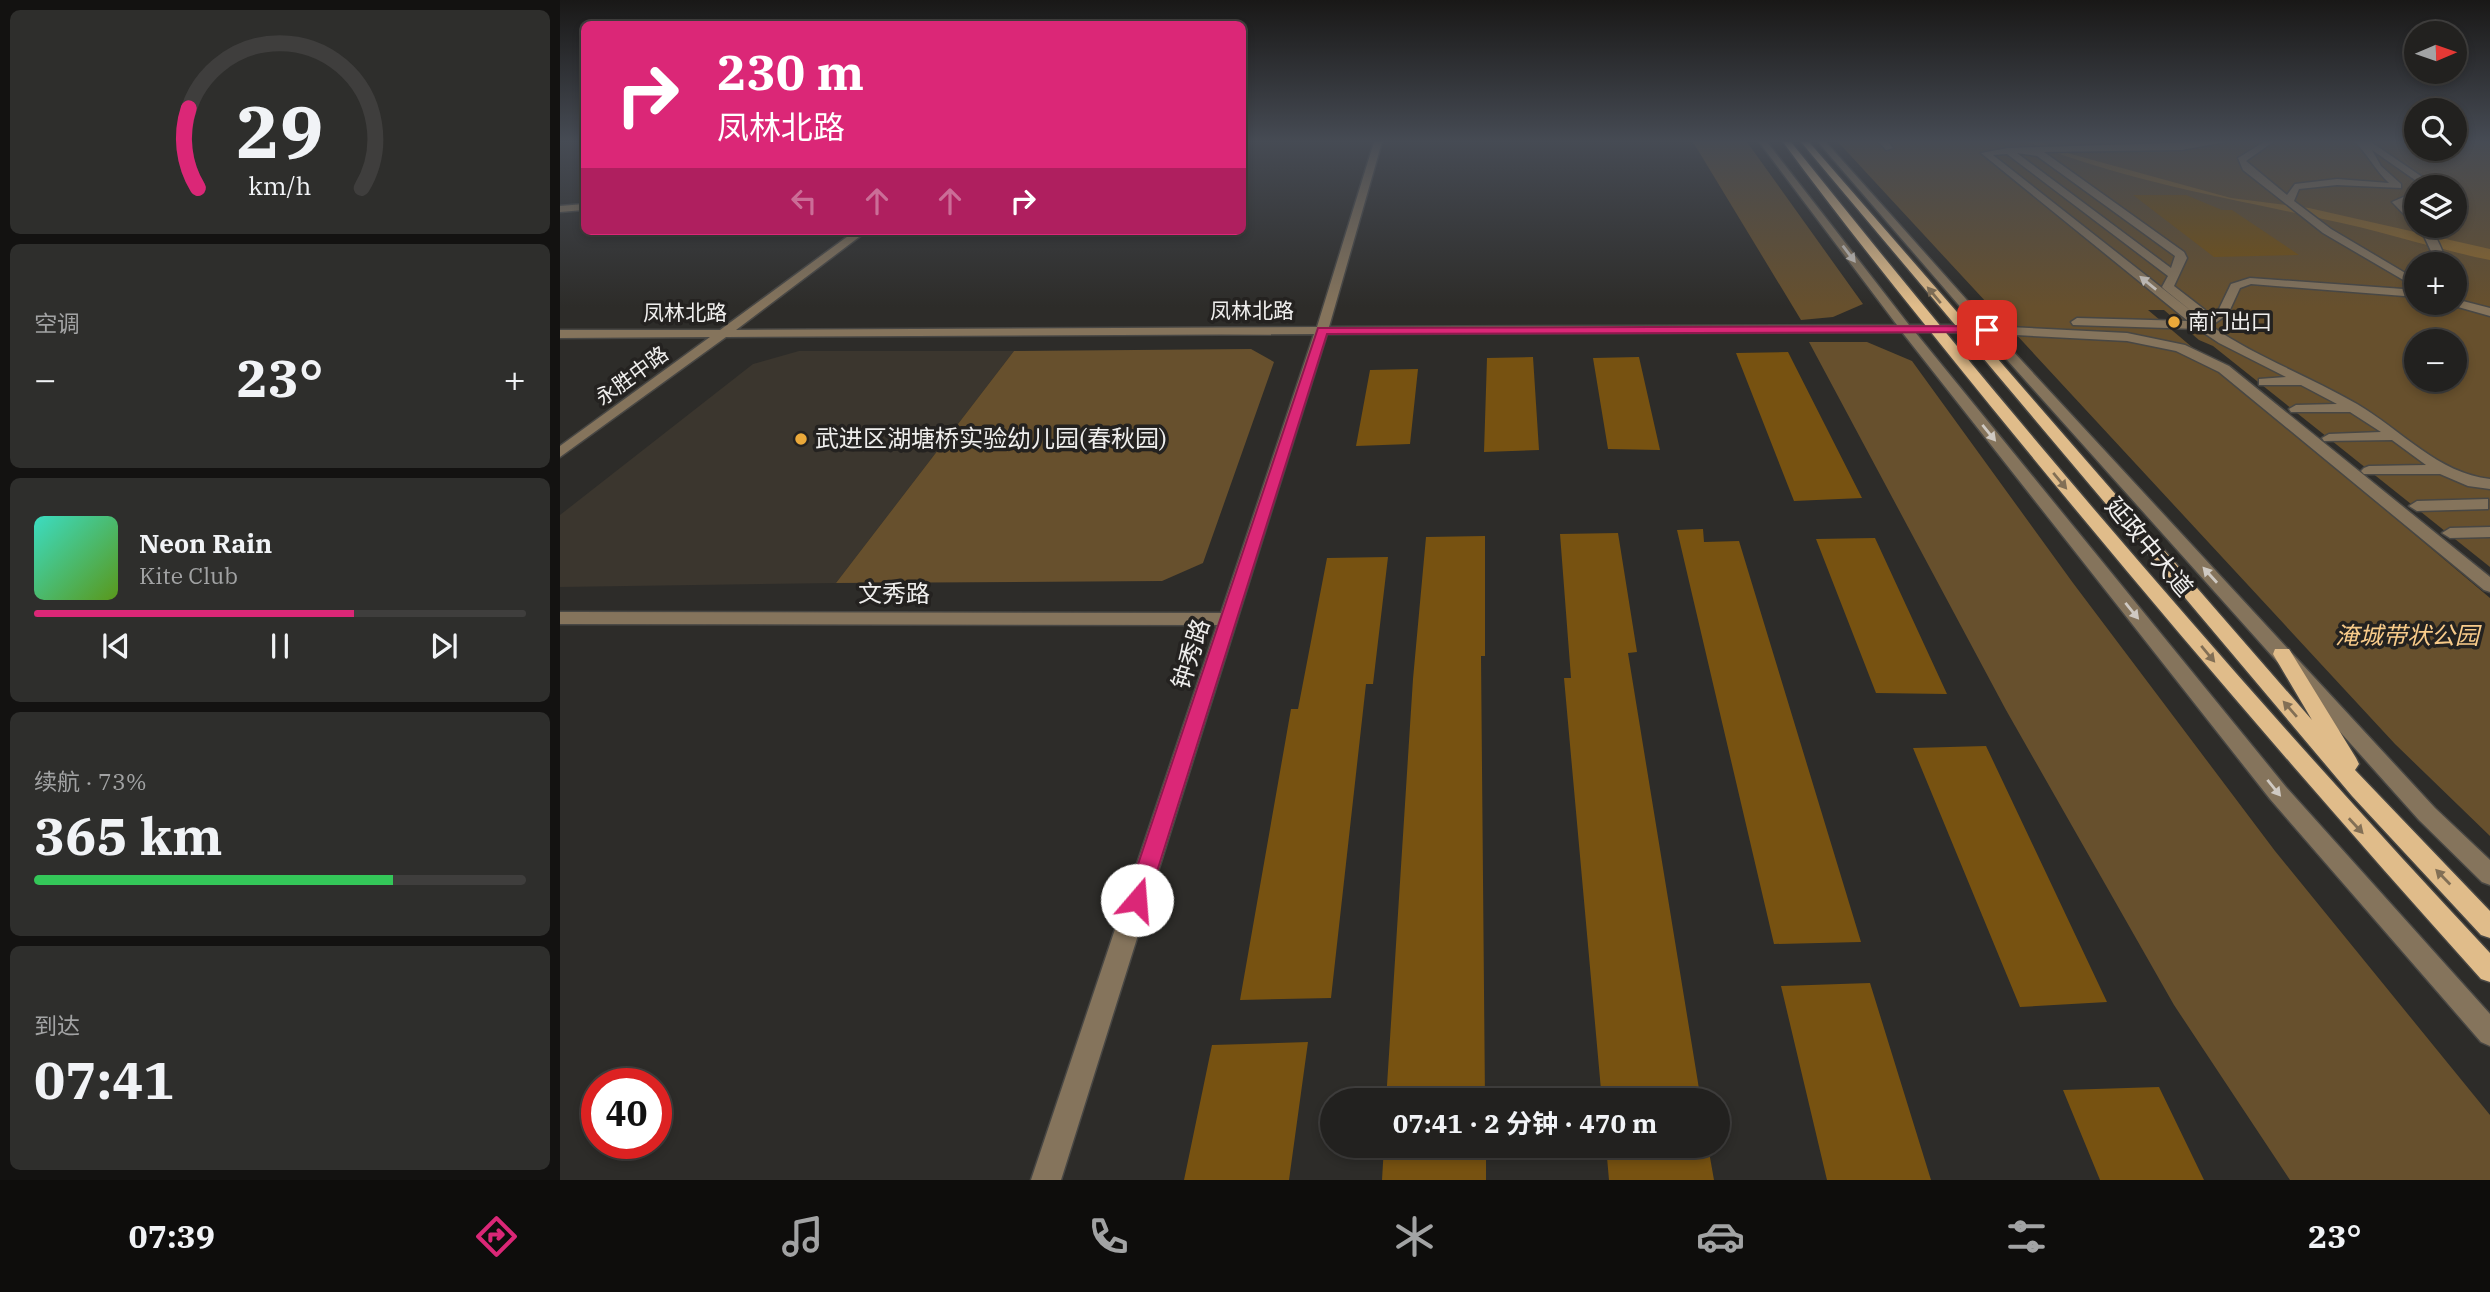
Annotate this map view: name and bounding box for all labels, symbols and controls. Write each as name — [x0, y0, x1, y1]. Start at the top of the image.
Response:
north arrow — [2404, 21, 2468, 84]
map controls — [2404, 21, 2467, 392]
text: 230 m — [717, 40, 864, 103]
icon: right — [602, 49, 693, 140]
text: 29 — [236, 83, 324, 178]
button: search — [2404, 98, 2467, 161]
text: 凤林北路 — [717, 106, 845, 148]
text: km/h — [248, 169, 312, 202]
button: layers — [2404, 175, 2467, 238]
icon: left — [785, 182, 823, 220]
icon: ahead — [858, 182, 896, 220]
icon: ahead — [931, 182, 969, 220]
icon: right — [1004, 182, 1042, 220]
one-way arrow — [1841, 245, 1855, 263]
button: + — [2404, 252, 2467, 315]
one-way arrow — [2139, 275, 2157, 290]
one-way arrow — [1926, 286, 1942, 304]
street label: 凤林北路 — [1210, 296, 1294, 324]
street label: 凤林北路 — [643, 298, 727, 326]
pin — [1957, 300, 2017, 360]
place label: 南门出口 — [2188, 307, 2272, 335]
text: 空调 — [34, 308, 80, 338]
icon: arrive — [1968, 311, 2006, 349]
marker: 南门出口 — [2166, 314, 2182, 330]
button: − — [2404, 329, 2467, 392]
street label: 永胜中路 — [589, 339, 674, 411]
text: 23° — [237, 344, 323, 411]
text: − — [34, 354, 57, 403]
text: + — [503, 354, 526, 403]
place label: 武进区湖塘桥实验幼儿园(春秋园) — [815, 422, 1167, 454]
one-way arrow — [1982, 424, 1997, 442]
marker: 武进区湖塘桥实验幼儿园(春秋园) — [793, 431, 809, 447]
one-way arrow — [2053, 471, 2068, 489]
street label: 延政中大道 — [2099, 490, 2201, 603]
text: Neon Rain — [139, 526, 272, 560]
text: Kite Club — [139, 560, 238, 590]
one-way arrow — [2202, 566, 2218, 584]
street label: 文秀路 — [858, 577, 930, 609]
one-way arrow — [2124, 601, 2139, 619]
street label: 钟秀路 — [1164, 615, 1216, 693]
park label: 淹城带状公园 — [2335, 619, 2482, 651]
icon: previous — [97, 627, 135, 665]
icon: pause — [261, 627, 299, 665]
icon: next — [425, 627, 463, 665]
one-way arrow — [2200, 645, 2216, 663]
one-way arrow — [2282, 700, 2298, 718]
text: 续航 · 73% — [34, 766, 147, 796]
one-way arrow — [2266, 779, 2281, 796]
text: 365 km — [34, 802, 223, 869]
one-way arrow — [2348, 817, 2364, 835]
position arrow — [1100, 863, 1174, 937]
one-way arrow — [2435, 868, 2451, 886]
text: 到达 — [34, 1010, 80, 1040]
text: 07:41 — [34, 1046, 175, 1113]
speed limit sign: 40 — [581, 1068, 672, 1159]
text: 07:41 · 2 分钟 · 470 m — [1393, 1106, 1657, 1140]
icon: directions — [472, 1212, 521, 1261]
icon: music — [778, 1212, 827, 1261]
icon: phone — [1084, 1212, 1133, 1261]
icon: climate — [1390, 1212, 1439, 1261]
icon: car — [1696, 1212, 1745, 1261]
icon: filters — [2002, 1212, 2051, 1261]
text: 07:39 — [129, 1215, 215, 1257]
text: 23° — [2308, 1215, 2361, 1257]

